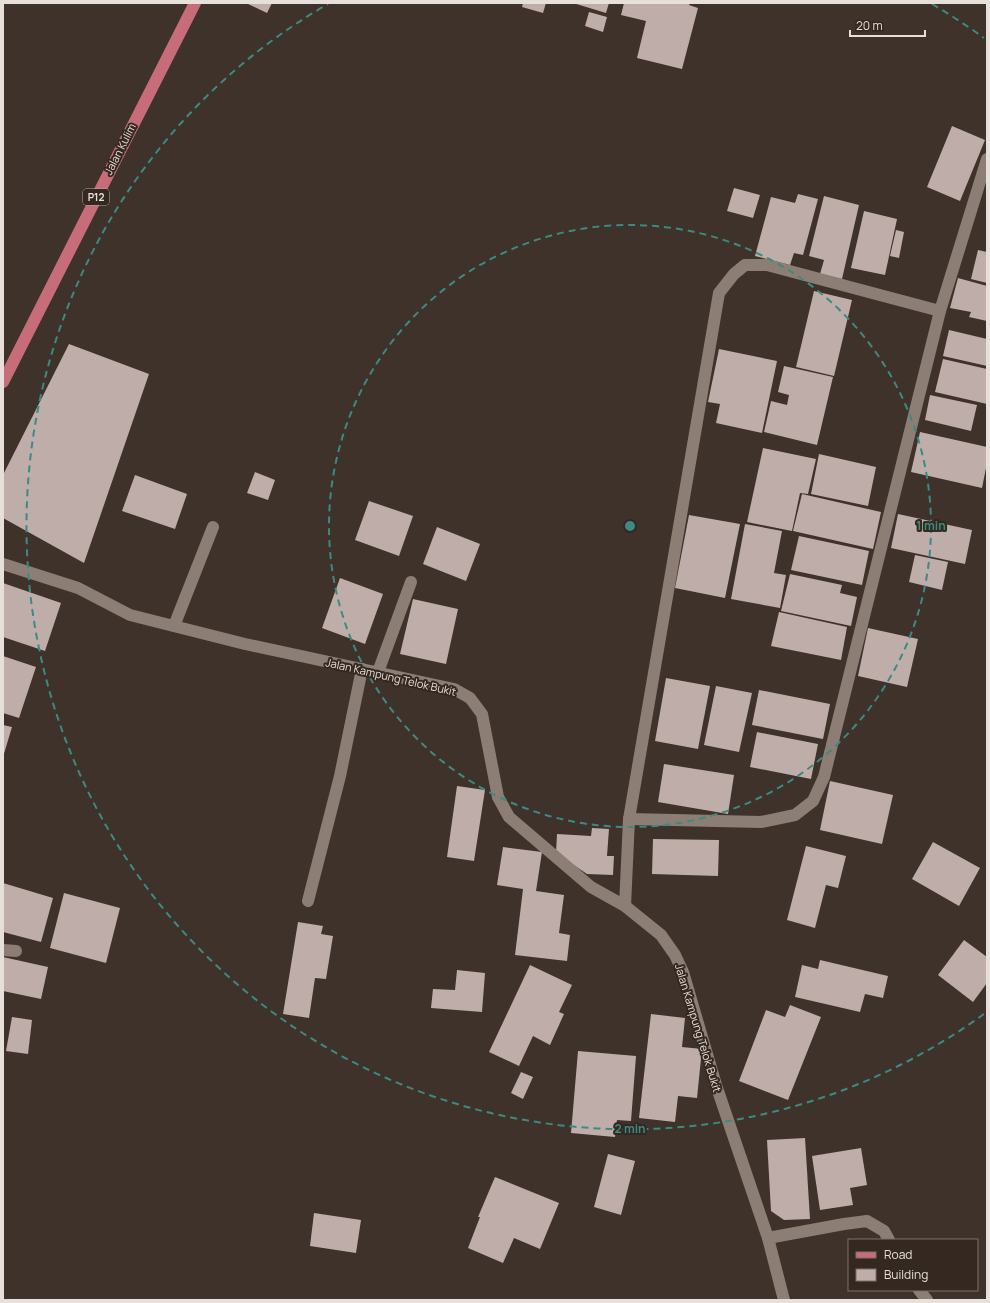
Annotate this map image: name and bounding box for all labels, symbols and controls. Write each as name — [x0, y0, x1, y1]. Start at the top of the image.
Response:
scale bar — [850, 12, 925, 38]
text: 20 m — [856, 17, 883, 34]
street label: Jalan Kulim — [100, 121, 139, 177]
road number: P12 — [83, 189, 109, 205]
text: 1 min — [916, 517, 946, 534]
centre of rings — [623, 519, 637, 533]
street label: Jalan Kampung Telok Bukit — [324, 654, 458, 699]
street label: Jalan Kampung Telok Bukit — [672, 962, 725, 1094]
text: 2 min — [614, 1120, 646, 1137]
legend — [848, 1239, 978, 1291]
text: Road — [884, 1246, 912, 1263]
text: Building — [884, 1266, 928, 1283]

